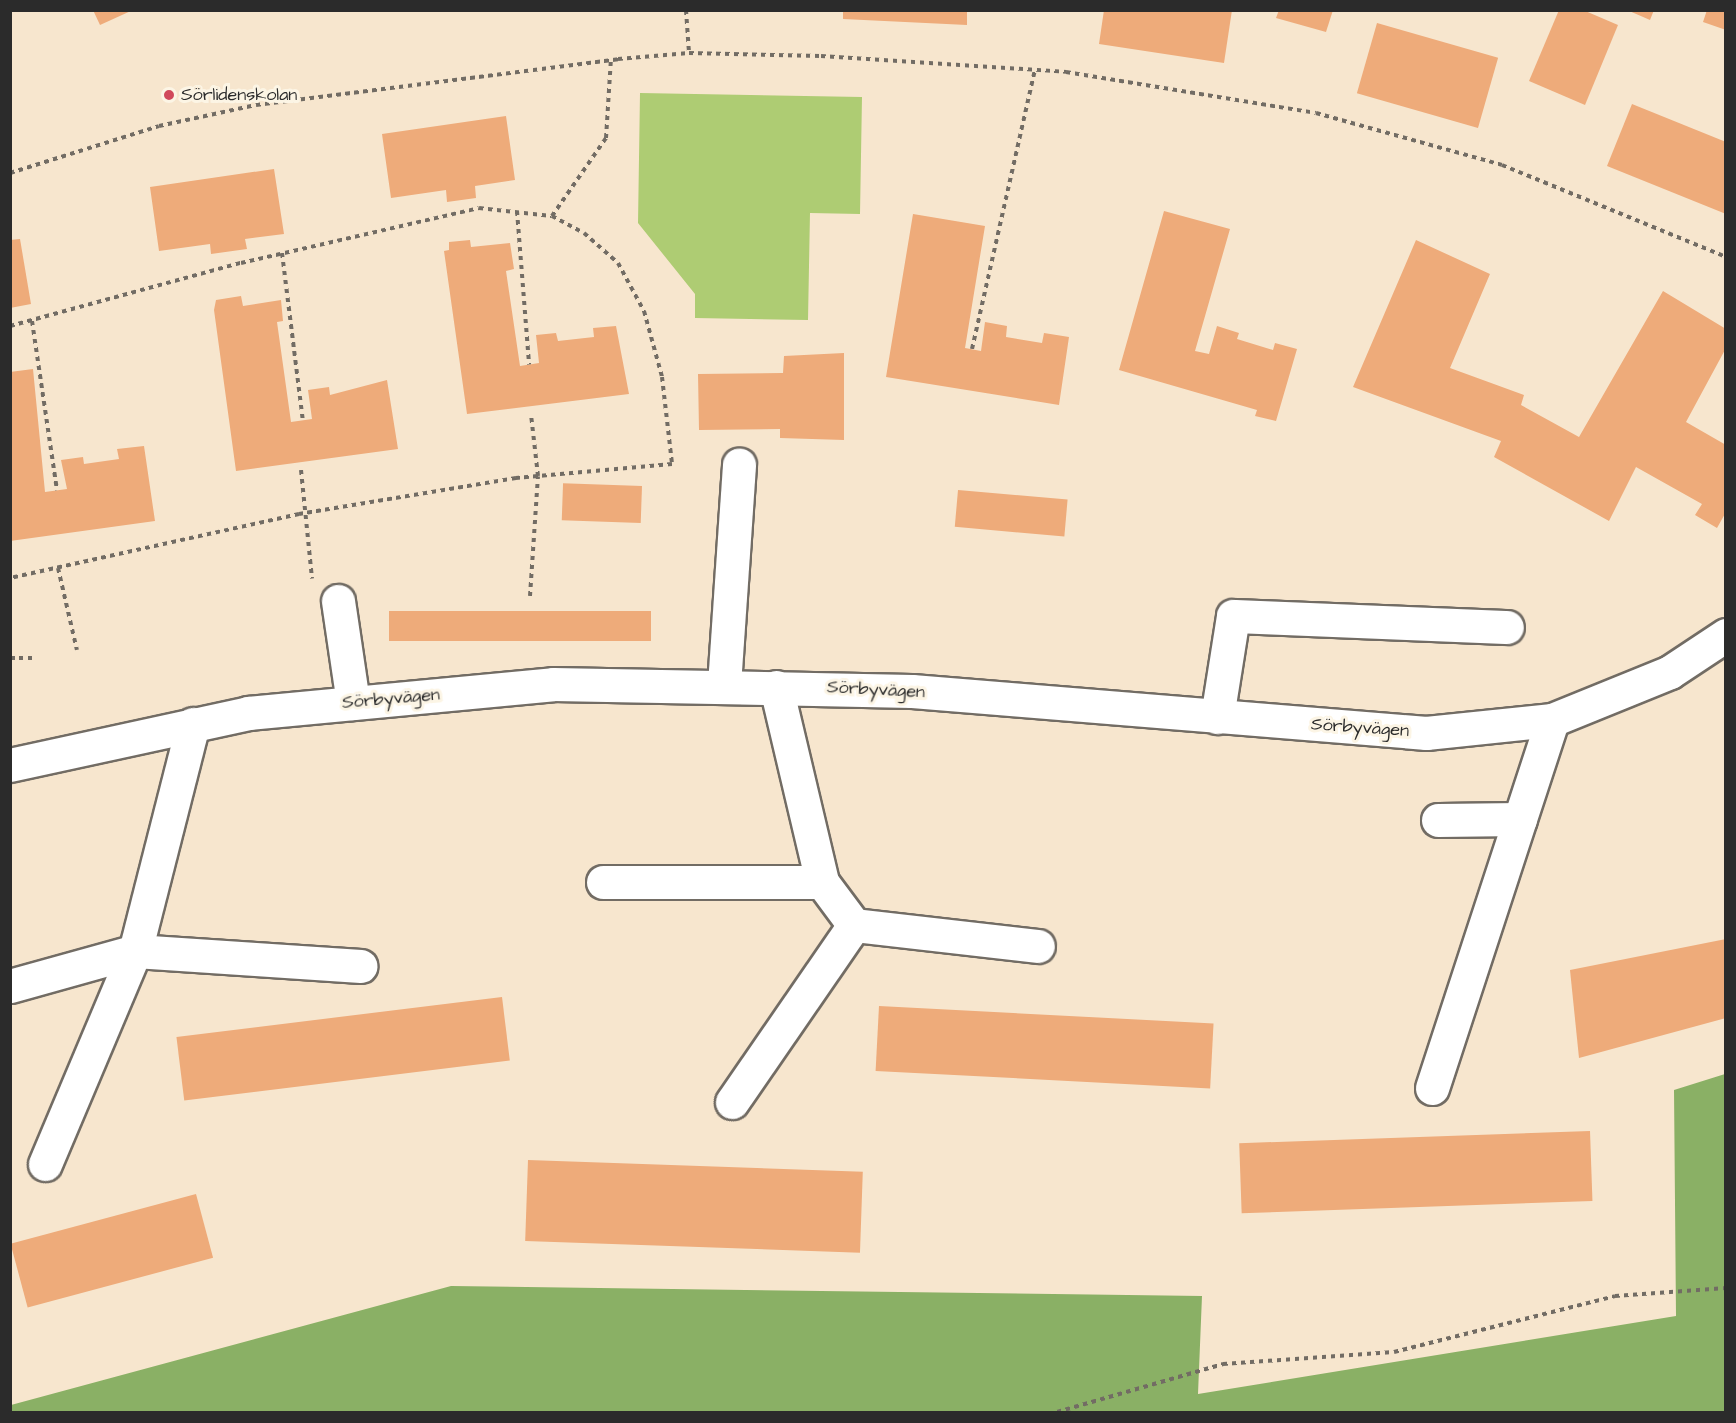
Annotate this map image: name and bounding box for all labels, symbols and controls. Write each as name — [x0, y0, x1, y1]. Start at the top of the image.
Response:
place label: Sörlidenskolan — [181, 84, 297, 106]
marker: Sörlidenskolan — [162, 88, 176, 102]
street label: Sörbyvägen — [826, 677, 926, 703]
street label: Sörbyvägen — [341, 684, 441, 714]
street label: Sörbyvägen — [1310, 714, 1410, 742]

